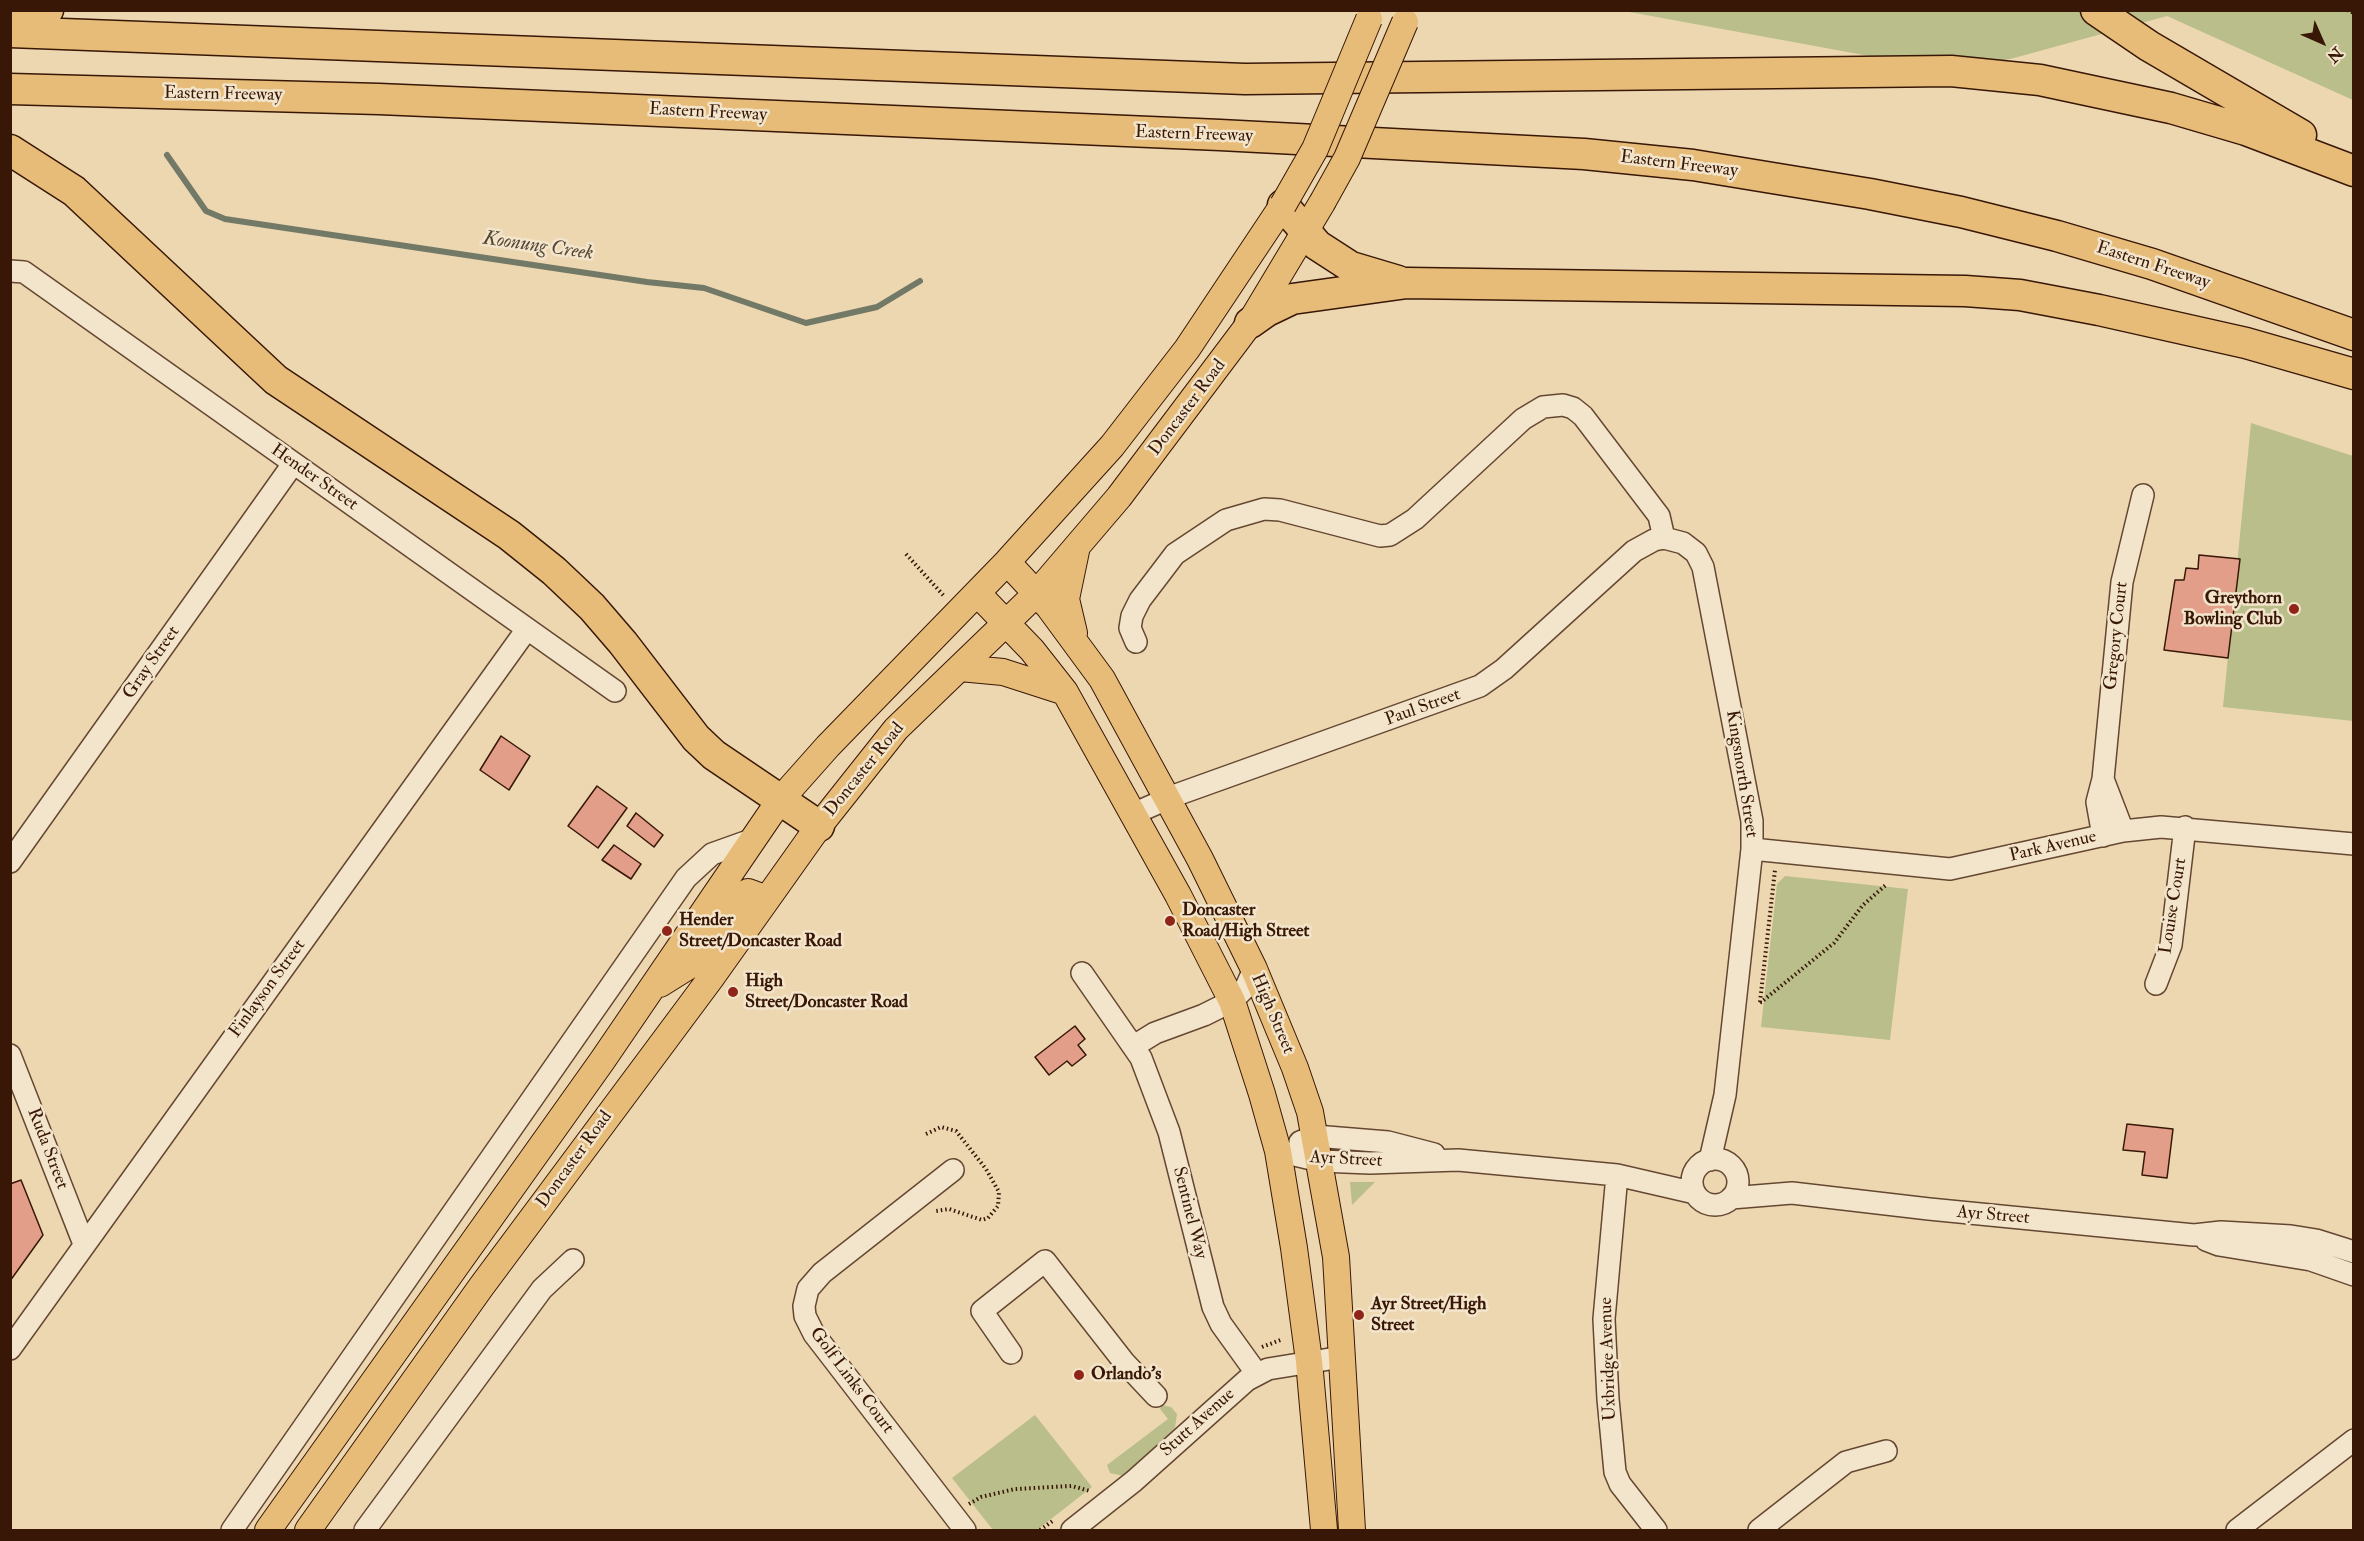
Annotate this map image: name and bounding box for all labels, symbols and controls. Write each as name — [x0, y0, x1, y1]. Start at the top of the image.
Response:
north arrow — [2292, 12, 2352, 72]
text: N — [2323, 43, 2347, 67]
street label: Eastern Freeway — [164, 83, 282, 107]
street label: Eastern Freeway — [648, 99, 768, 127]
street label: Eastern Freeway — [1134, 122, 1254, 148]
street label: Eastern Freeway — [1619, 147, 1739, 183]
water label: Koonung Creek — [481, 227, 595, 267]
street label: Eastern Freeway — [2093, 237, 2213, 295]
street label: Doncaster Road — [1145, 356, 1231, 460]
street label: Hender Street — [266, 440, 362, 516]
street label: Gregory Court — [2101, 581, 2133, 691]
place label: Greythorn Bowling Club — [2183, 588, 2282, 630]
marker: Greythorn Bowling Club — [2287, 602, 2301, 616]
street label: Gray Street — [119, 622, 185, 704]
street label: Paul Street — [1382, 684, 1464, 732]
street label: Kingsnorth Street — [1720, 709, 1762, 839]
street label: Doncaster Road — [820, 719, 910, 821]
street label: Park Avenue — [2007, 827, 2099, 867]
street label: Louise Court — [2156, 856, 2192, 956]
place label: Doncaster Road/High Street — [1182, 900, 1309, 942]
place label: Hender Street/Doncaster Road — [679, 910, 842, 952]
marker: Doncaster Road/High Street — [1163, 914, 1177, 928]
marker: Hender Street/Doncaster Road — [660, 924, 674, 938]
street label: Finlayson Street — [225, 936, 311, 1042]
place label: High Street/Doncaster Road — [745, 971, 908, 1014]
street label: High Street — [1245, 971, 1299, 1057]
marker: High Street/Doncaster Road — [726, 985, 740, 999]
street label: Ruda Street — [22, 1105, 72, 1193]
street label: Doncaster Road — [533, 1107, 617, 1213]
street label: Ayr Street — [1309, 1147, 1383, 1173]
street label: Sentinel Way — [1167, 1165, 1211, 1261]
street label: Ayr Street — [1956, 1202, 2030, 1230]
place label: Ayr Street/High Street — [1371, 1294, 1486, 1336]
street label: Uxbridge Avenue — [1596, 1297, 1622, 1421]
marker: Ayr Street/High Street — [1352, 1308, 1366, 1322]
street label: Golf Links Court — [804, 1324, 898, 1438]
place label: Orlando's — [1091, 1364, 1162, 1386]
marker: Orlando's — [1072, 1368, 1086, 1382]
street label: Stutt Avenue — [1156, 1384, 1240, 1462]

